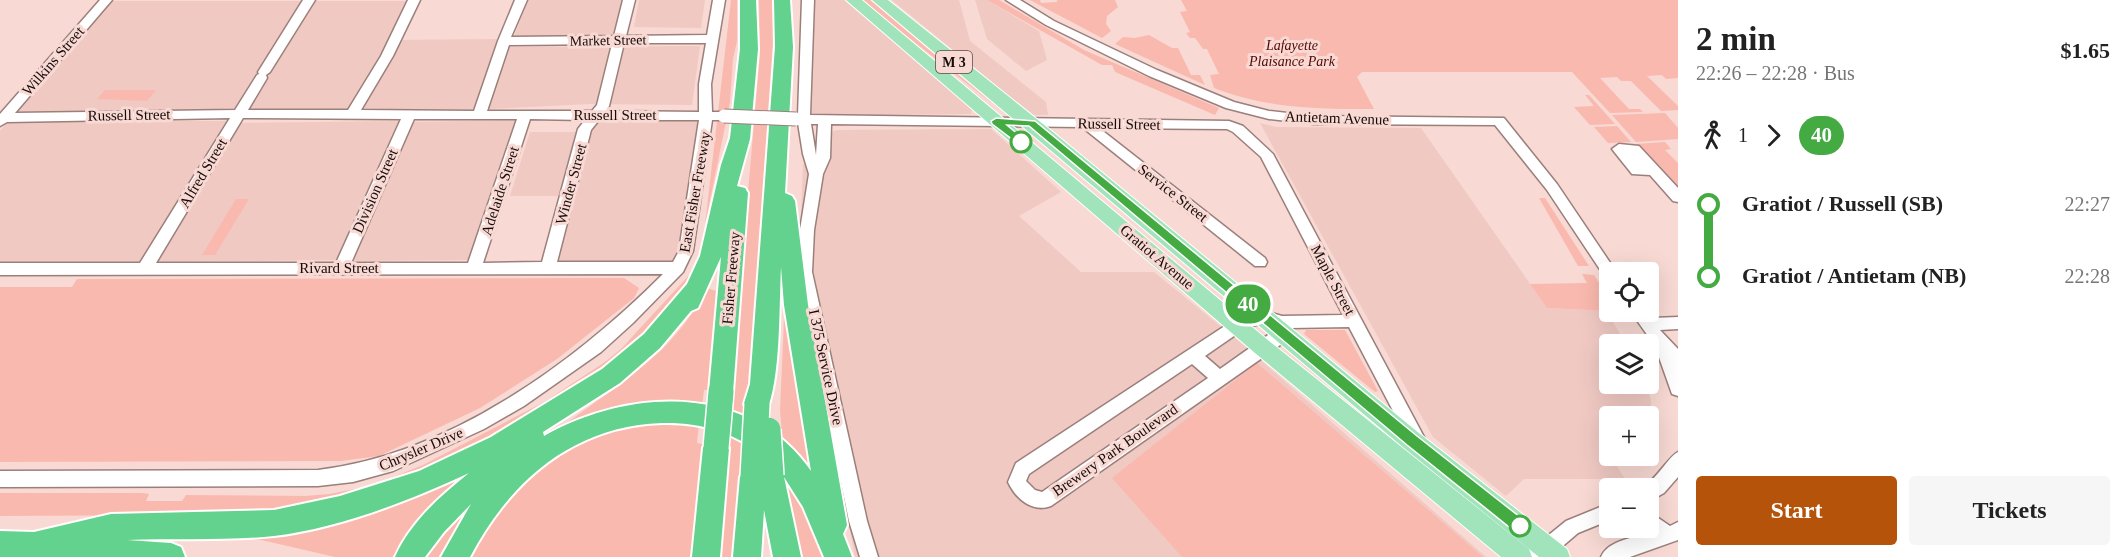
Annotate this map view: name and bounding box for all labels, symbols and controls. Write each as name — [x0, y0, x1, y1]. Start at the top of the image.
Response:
text: 2 min — [1696, 21, 1776, 57]
street label: Wilkins Street — [19, 23, 88, 99]
street label: Market Street — [570, 32, 647, 49]
park label: Lafayette Plaisance Park — [1248, 38, 1336, 69]
text: $1.65 — [2061, 38, 2110, 63]
road number: M 3 — [936, 51, 972, 73]
text: 22:26 – 22:28 · Bus — [1696, 62, 1855, 84]
street label: Russell Street — [87, 106, 171, 124]
street label: Russell Street — [574, 107, 657, 123]
street label: Antietam Avenue — [1285, 108, 1390, 128]
street label: Russell Street — [1077, 115, 1161, 133]
icon: walk — [1696, 119, 1729, 152]
icon: forward — [1757, 119, 1790, 152]
text: 40 — [1811, 123, 1832, 147]
text: 1 — [1738, 124, 1748, 146]
street label: East Fisher Freeway — [676, 130, 714, 254]
unlabelled marker — [1010, 131, 1032, 153]
street label: Alfred Street — [176, 135, 230, 211]
street label: Winder Street — [553, 141, 590, 226]
street label: Adelaide Street — [478, 144, 522, 238]
street label: Division Street — [349, 146, 401, 236]
street label: Service Street — [1135, 161, 1212, 226]
text: Gratiot / Russell (SB) — [1742, 191, 1943, 216]
text: 22:27 — [2064, 193, 2110, 215]
street label: Gratiot Avenue — [1117, 222, 1197, 293]
street label: Fisher Freeway — [719, 231, 743, 325]
street label: Maple Street — [1308, 242, 1359, 319]
street label: Rivard Street — [299, 260, 380, 276]
map controls — [1599, 262, 1659, 538]
button: locate — [1599, 262, 1659, 322]
text: Gratiot / Antietam (NB) — [1742, 263, 1966, 288]
text: 22:28 — [2064, 265, 2110, 287]
line badge: 40 — [1221, 284, 1275, 324]
text: 40 — [1238, 292, 1259, 316]
street label: I 375 Service Drive — [806, 308, 846, 427]
button: layers — [1599, 334, 1659, 394]
street label: Brewery Park Boulevard — [1049, 400, 1181, 499]
button: + — [1599, 406, 1659, 466]
street label: Chrysler Drive — [377, 424, 466, 474]
button: Start — [1696, 476, 1897, 545]
button: Tickets — [1909, 476, 2110, 545]
button: − — [1599, 478, 1659, 538]
unlabelled marker — [1509, 515, 1531, 537]

